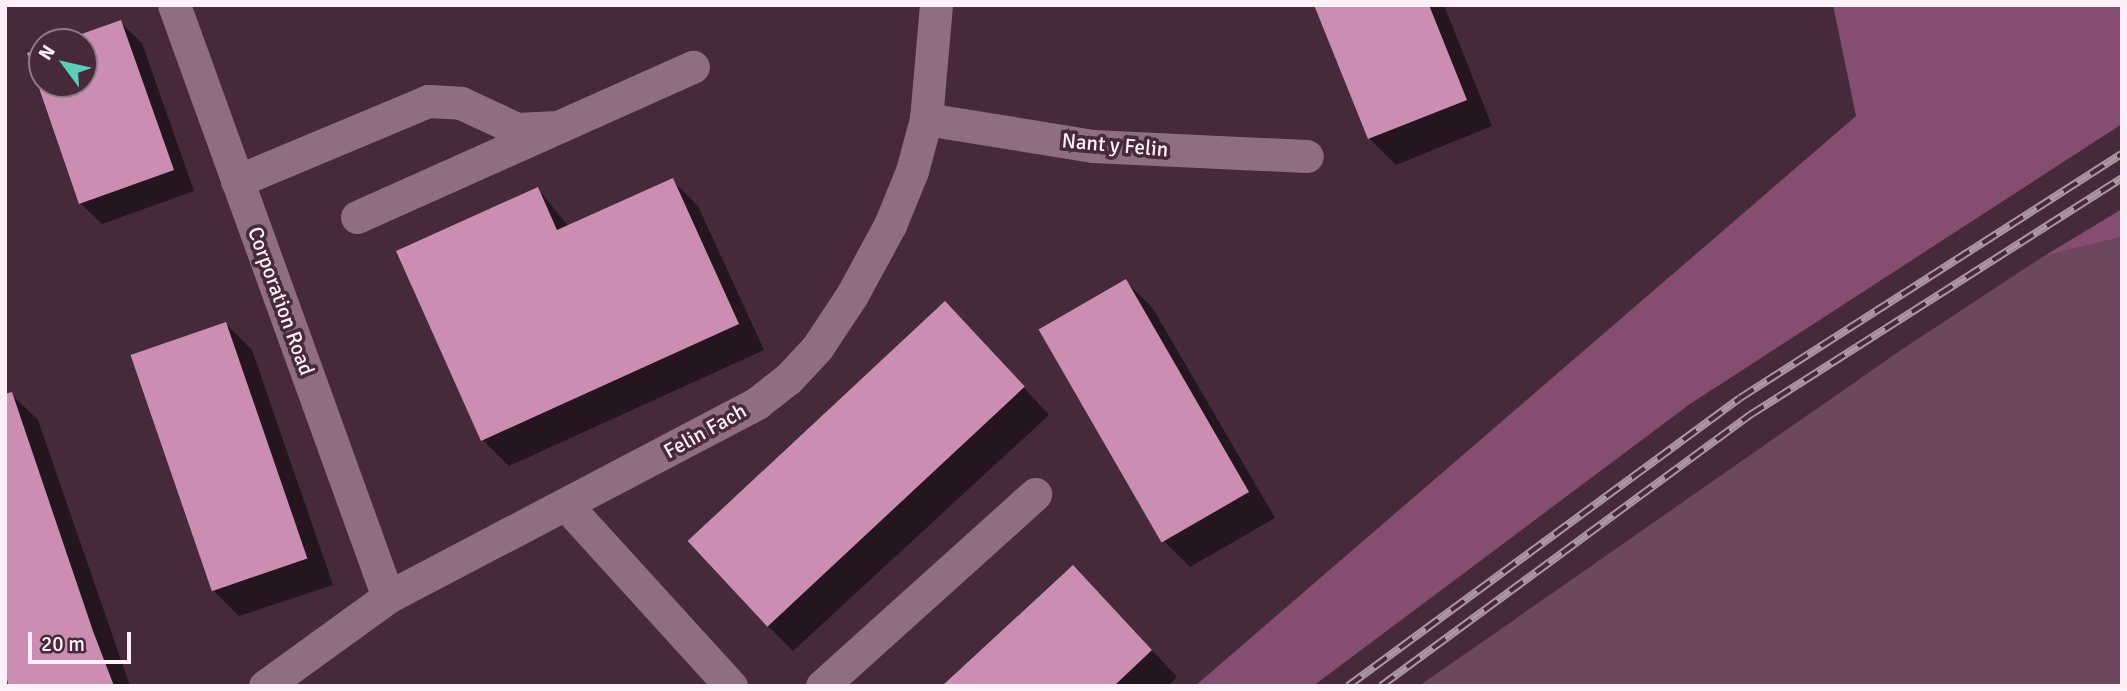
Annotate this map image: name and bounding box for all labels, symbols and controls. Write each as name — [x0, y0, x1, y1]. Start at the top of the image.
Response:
north arrow — [28, 28, 98, 98]
text: N — [33, 41, 61, 65]
street label: Nant y Felin — [1061, 128, 1169, 162]
street label: Corporation Road — [242, 223, 320, 379]
street label: Felin Fach — [659, 398, 751, 464]
scale bar — [32, 618, 135, 662]
text: 20 m — [41, 631, 85, 657]

